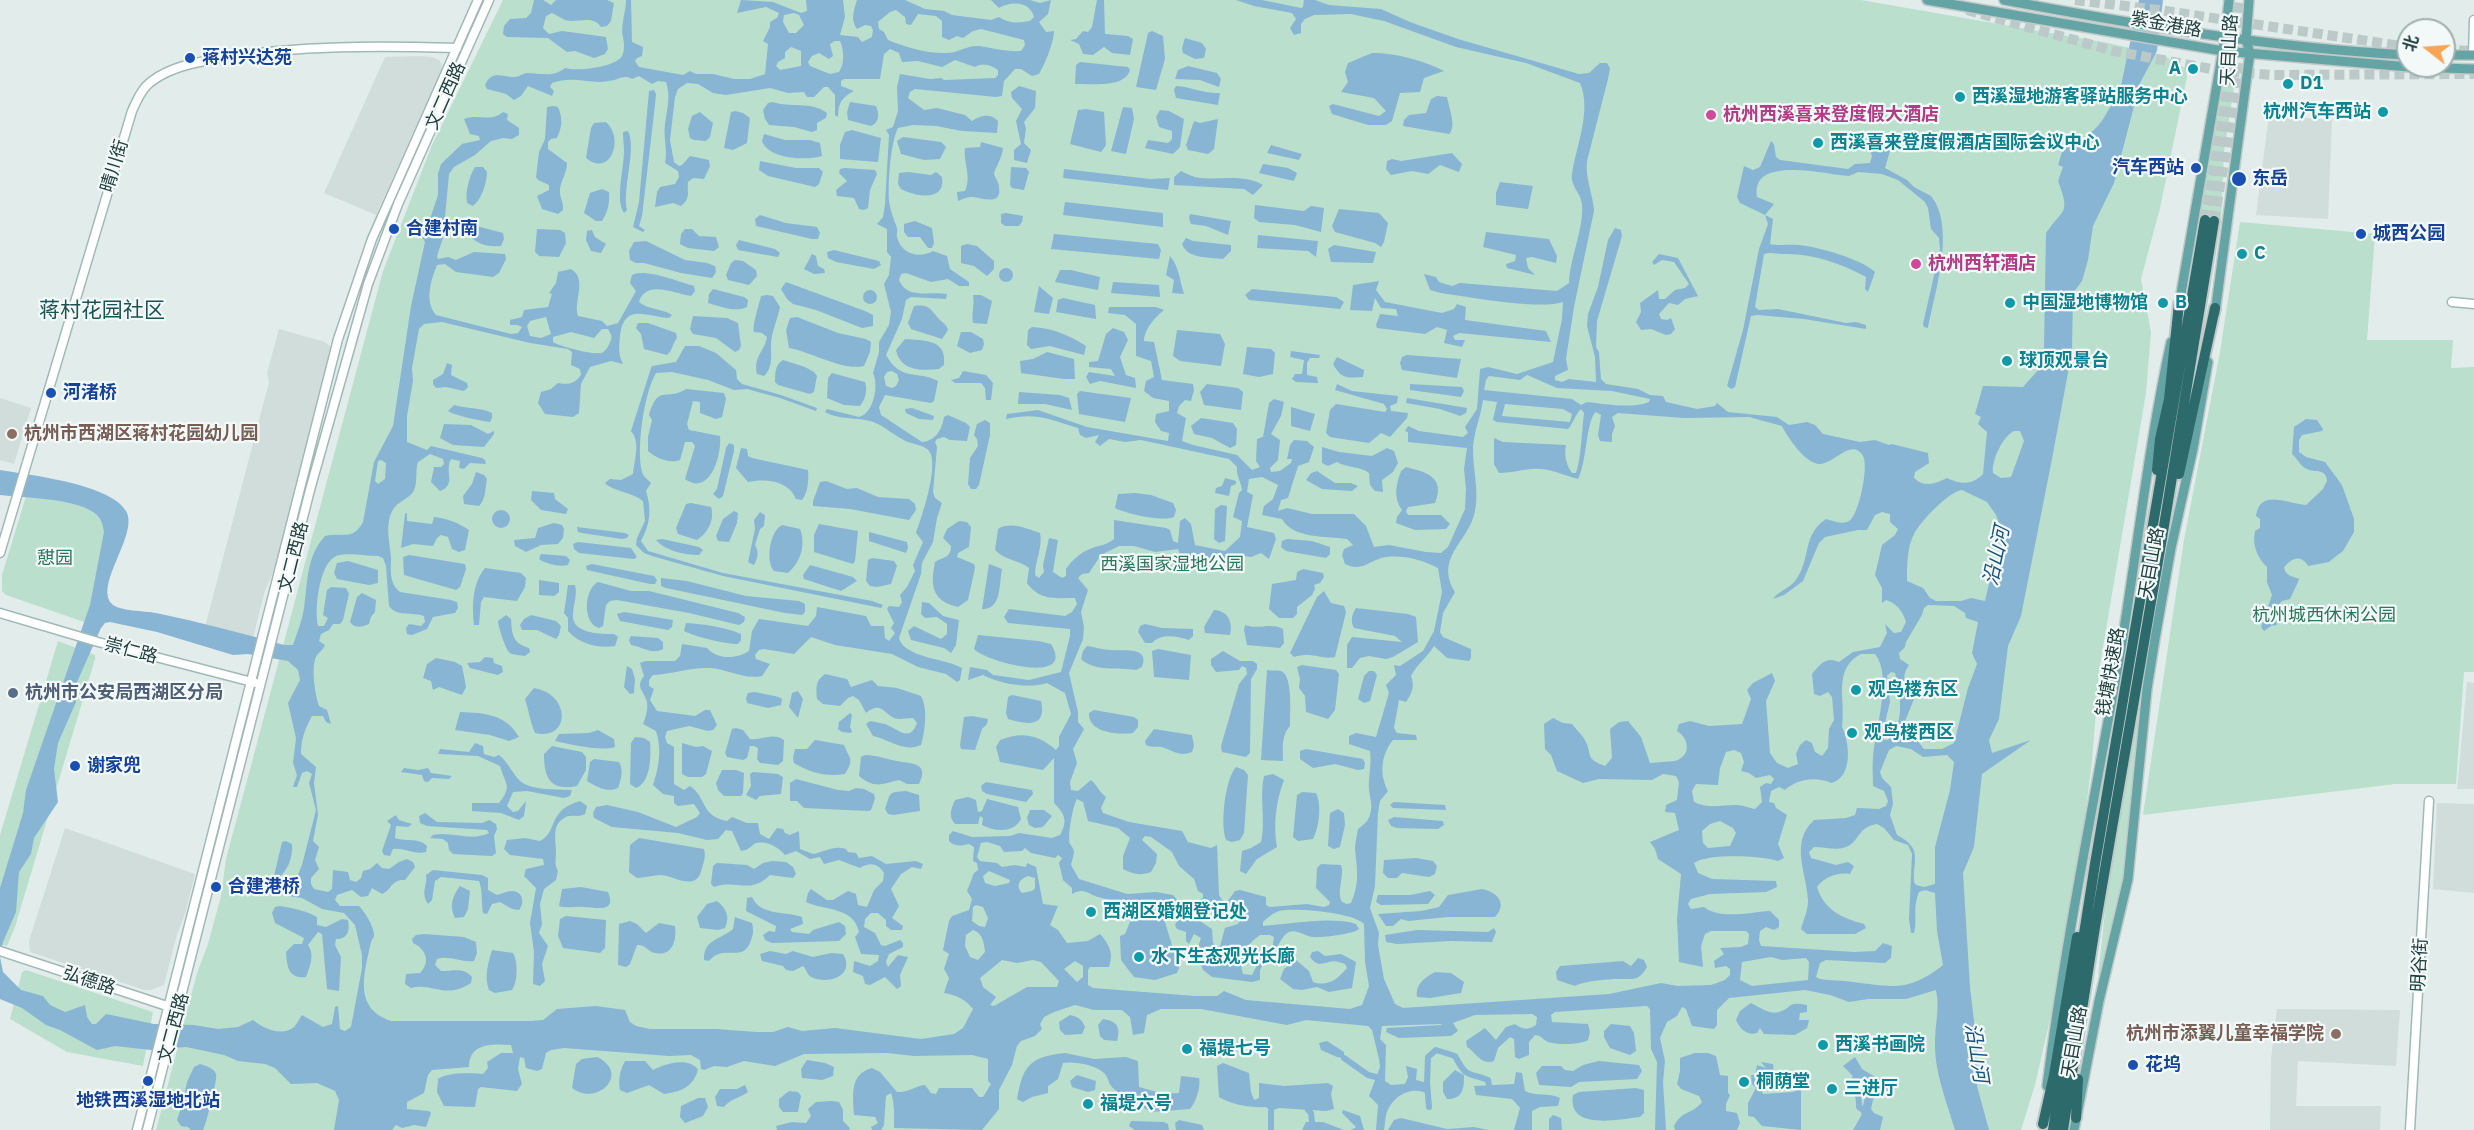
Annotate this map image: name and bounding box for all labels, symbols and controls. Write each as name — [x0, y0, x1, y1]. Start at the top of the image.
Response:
street label: 紫金港路 — [2129, 8, 2203, 42]
street label: 天目山路 — [2217, 13, 2243, 87]
north arrow — [2396, 18, 2456, 78]
text: 北 — [2399, 33, 2423, 54]
place label: 蒋村兴达苑 — [202, 47, 292, 69]
marker: 蒋村兴达苑 — [183, 51, 197, 65]
place label: A — [2169, 58, 2181, 80]
street label: 文二西路 — [421, 59, 471, 133]
marker: A — [2186, 62, 2200, 76]
place label: D1 — [2300, 73, 2323, 95]
marker: D1 — [2281, 77, 2295, 91]
place label: 西溪湿地游客驿站服务中心 — [1972, 86, 2188, 108]
marker: 西溪湿地游客驿站服务中心 — [1953, 90, 1967, 104]
place label: 杭州汽车西站 — [2263, 101, 2371, 123]
place label: 杭州西溪喜来登度假大酒店 — [1723, 104, 1939, 126]
marker: 杭州汽车西站 — [2376, 105, 2390, 119]
marker: 杭州西溪喜来登度假大酒店 — [1704, 108, 1718, 122]
place label: 西溪喜来登度假酒店国际会议中心 — [1830, 132, 2100, 154]
marker: 西溪喜来登度假酒店国际会议中心 — [1811, 136, 1825, 150]
street label: 晴川街 — [97, 137, 133, 195]
place label: 汽车西站 — [2112, 157, 2184, 179]
marker: 汽车西站 — [2189, 161, 2203, 175]
place label: 东岳 — [2252, 168, 2288, 190]
marker: 东岳 — [2230, 170, 2248, 188]
place label: 合建村南 — [406, 218, 478, 240]
marker: 合建村南 — [387, 222, 401, 236]
place label: 城西公园 — [2373, 223, 2445, 245]
marker: 城西公园 — [2354, 227, 2368, 241]
place label: C — [2254, 243, 2266, 265]
marker: C — [2235, 247, 2249, 261]
place label: 杭州西轩酒店 — [1928, 253, 2036, 275]
marker: 杭州西轩酒店 — [1909, 257, 1923, 271]
place label: 中国湿地博物馆 — [2022, 292, 2148, 314]
place label: B — [2175, 292, 2187, 314]
marker: 中国湿地博物馆 — [2003, 296, 2017, 310]
marker: B — [2156, 296, 2170, 310]
district label: 蒋村花园社区 — [39, 298, 165, 324]
place label: 球顶观景台 — [2019, 350, 2109, 372]
marker: 球顶观景台 — [2000, 354, 2014, 368]
place label: 河渚桥 — [63, 382, 117, 404]
marker: 河渚桥 — [44, 386, 58, 400]
place label: 杭州市西湖区蒋村花园幼儿园 — [24, 423, 258, 445]
marker: 杭州市西湖区蒋村花园幼儿园 — [5, 427, 19, 441]
street label: 文二西路 — [275, 519, 313, 595]
water label: 沿山河 — [1979, 524, 2015, 588]
street label: 天目山路 — [2135, 526, 2169, 600]
park label: 憇园 — [37, 548, 73, 570]
park label: 西溪国家湿地公园 — [1100, 554, 1244, 576]
park label: 杭州城西休闲公园 — [2252, 605, 2396, 627]
street label: 钱塘快速路 — [2093, 626, 2129, 718]
street label: 崇仁路 — [102, 634, 160, 668]
place label: 观鸟楼东区 — [1868, 679, 1958, 701]
place label: 杭州市公安局西湖区分局 — [25, 682, 223, 704]
marker: 观鸟楼东区 — [1849, 683, 1863, 697]
marker: 杭州市公安局西湖区分局 — [6, 686, 20, 700]
place label: 观鸟楼西区 — [1864, 722, 1954, 744]
marker: 观鸟楼西区 — [1845, 726, 1859, 740]
place label: 谢家兜 — [87, 755, 141, 777]
marker: 谢家兜 — [68, 759, 82, 773]
place label: 合建港桥 — [228, 876, 300, 898]
marker: 合建港桥 — [209, 880, 223, 894]
place label: 西湖区婚姻登记处 — [1103, 901, 1247, 923]
marker: 西湖区婚姻登记处 — [1084, 905, 1098, 919]
street label: 明谷街 — [2408, 937, 2432, 993]
place label: 水下生态观光长廊 — [1151, 946, 1295, 968]
marker: 水下生态观光长廊 — [1132, 950, 1146, 964]
street label: 弘德路 — [60, 962, 118, 1000]
street label: 文二西路 — [154, 990, 194, 1066]
street label: 天目山路 — [2058, 1005, 2092, 1079]
water label: 沿山河 — [1959, 1021, 1993, 1085]
place label: 杭州市添翼儿童幸福学院 — [2126, 1023, 2324, 1045]
marker: 杭州市添翼儿童幸福学院 — [2329, 1027, 2343, 1041]
place label: 西溪书画院 — [1835, 1034, 1925, 1056]
place label: 福堤七号 — [1199, 1038, 1271, 1060]
marker: 西溪书画院 — [1816, 1038, 1830, 1052]
marker: 福堤七号 — [1180, 1042, 1194, 1056]
place label: 花坞 — [2145, 1054, 2181, 1076]
marker: 花坞 — [2126, 1058, 2140, 1072]
place label: 桐荫堂 — [1756, 1071, 1810, 1093]
marker: 地铁西溪湿地北站 — [141, 1074, 155, 1088]
marker: 桐荫堂 — [1737, 1075, 1751, 1089]
place label: 三进厅 — [1844, 1078, 1898, 1100]
marker: 三进厅 — [1825, 1082, 1839, 1096]
place label: 地铁西溪湿地北站 — [76, 1090, 220, 1112]
place label: 福堤六号 — [1100, 1093, 1172, 1115]
marker: 福堤六号 — [1081, 1097, 1095, 1111]

